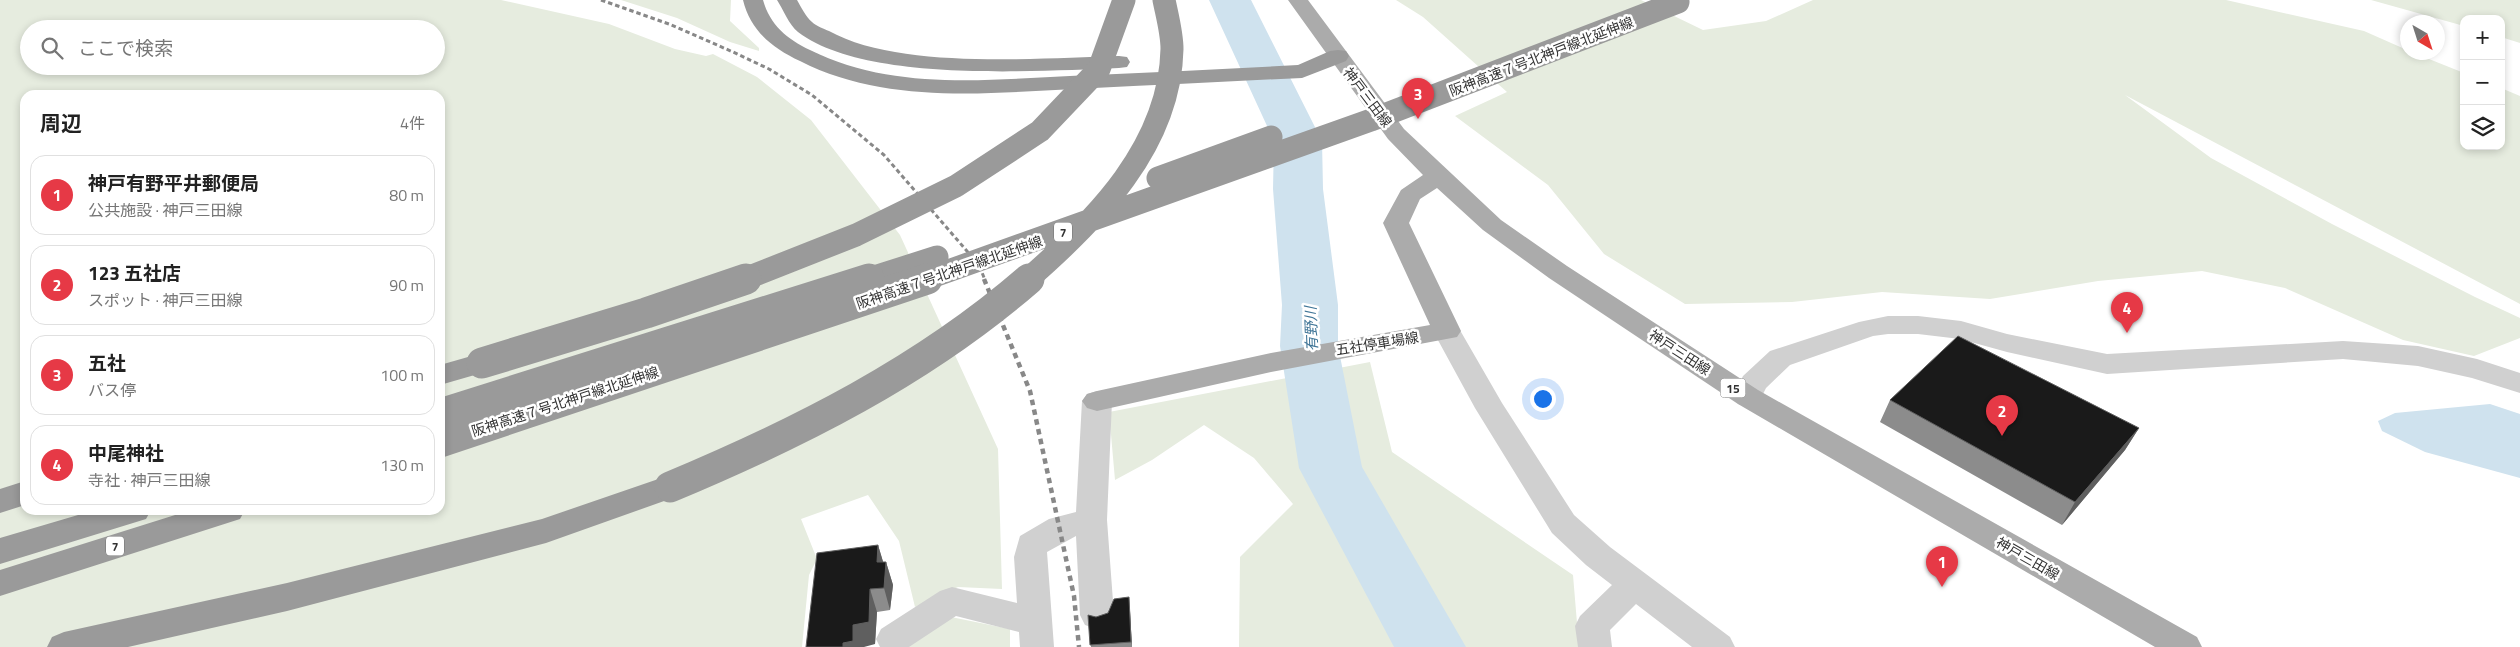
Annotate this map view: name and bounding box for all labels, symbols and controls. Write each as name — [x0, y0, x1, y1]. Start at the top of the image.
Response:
street label: 阪神高速７号北神戸線北延伸線 — [1446, 11, 1636, 101]
north arrow — [2400, 15, 2445, 60]
map controls — [2460, 15, 2505, 150]
button: + — [2460, 15, 2505, 60]
search box — [20, 20, 445, 75]
text: ここで検索 — [78, 33, 173, 62]
icon: search — [38, 34, 66, 62]
button: − — [2460, 60, 2505, 105]
street label: 神戸三田線 — [1339, 63, 1397, 131]
pin: 3 — [1402, 78, 1434, 119]
button: layers — [2460, 105, 2505, 150]
text: 周辺 — [40, 107, 82, 139]
text: 4件 — [400, 111, 425, 135]
text: 神戸有野平井郵便局 — [88, 168, 259, 197]
text: 1 — [53, 183, 61, 207]
text: 80 m — [389, 183, 424, 207]
text: 公共施設 · 神戸三田線 — [88, 198, 243, 222]
road number: 7 — [1054, 222, 1072, 242]
street label: 阪神高速７号北神戸線北延伸線 — [853, 230, 1045, 314]
text: 123 五社店 — [88, 258, 181, 287]
text: 2 — [53, 273, 61, 297]
text: 90 m — [389, 273, 424, 297]
text: スポット · 神戸三田線 — [88, 288, 243, 312]
pin: 4 — [2111, 292, 2143, 333]
water label: 有野川 — [1299, 304, 1323, 352]
street label: 神戸三田線 — [1645, 324, 1715, 380]
street label: 五社停車場線 — [1334, 326, 1420, 360]
text: 五社 — [88, 348, 126, 377]
street label: 阪神高速７号北神戸線北延伸線 — [469, 361, 661, 441]
text: 3 — [53, 363, 61, 387]
text: 100 m — [380, 363, 424, 387]
text: バス停 — [88, 378, 136, 402]
road number: 15 — [1720, 378, 1746, 398]
your location — [1530, 386, 1556, 412]
pin: 2 — [1986, 395, 2018, 436]
text: 中尾神社 — [88, 438, 164, 467]
text: 4 — [53, 453, 61, 477]
text: 130 m — [380, 453, 424, 477]
text: 寺社 · 神戸三田線 — [88, 468, 211, 492]
street label: 神戸三田線 — [1992, 531, 2064, 585]
road number: 7 — [106, 536, 124, 556]
pin: 1 — [1926, 546, 1958, 587]

